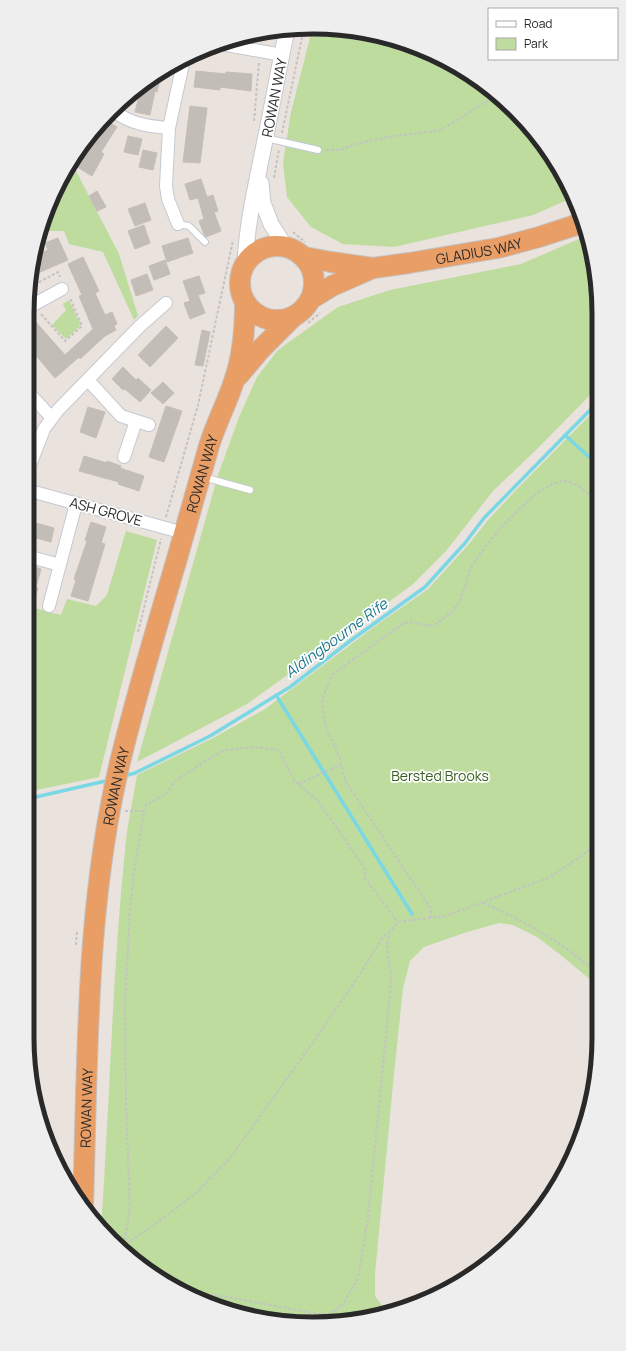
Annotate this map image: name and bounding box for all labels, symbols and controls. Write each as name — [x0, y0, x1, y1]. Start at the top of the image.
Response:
legend — [488, 8, 618, 60]
text: Road — [524, 15, 552, 32]
text: Park — [524, 35, 549, 52]
street label: ROWAN WAY — [256, 56, 290, 139]
street label: GLADIUS WAY — [434, 232, 524, 268]
street label: ROWAN WAY — [181, 432, 222, 515]
street label: ASH GROVE — [68, 492, 144, 530]
water label: Aldingbourne Rife — [280, 593, 393, 683]
street label: ROWAN WAY — [98, 744, 133, 827]
park label: Bersted Brooks — [391, 766, 489, 785]
street label: ROWAN WAY — [75, 1068, 96, 1148]

